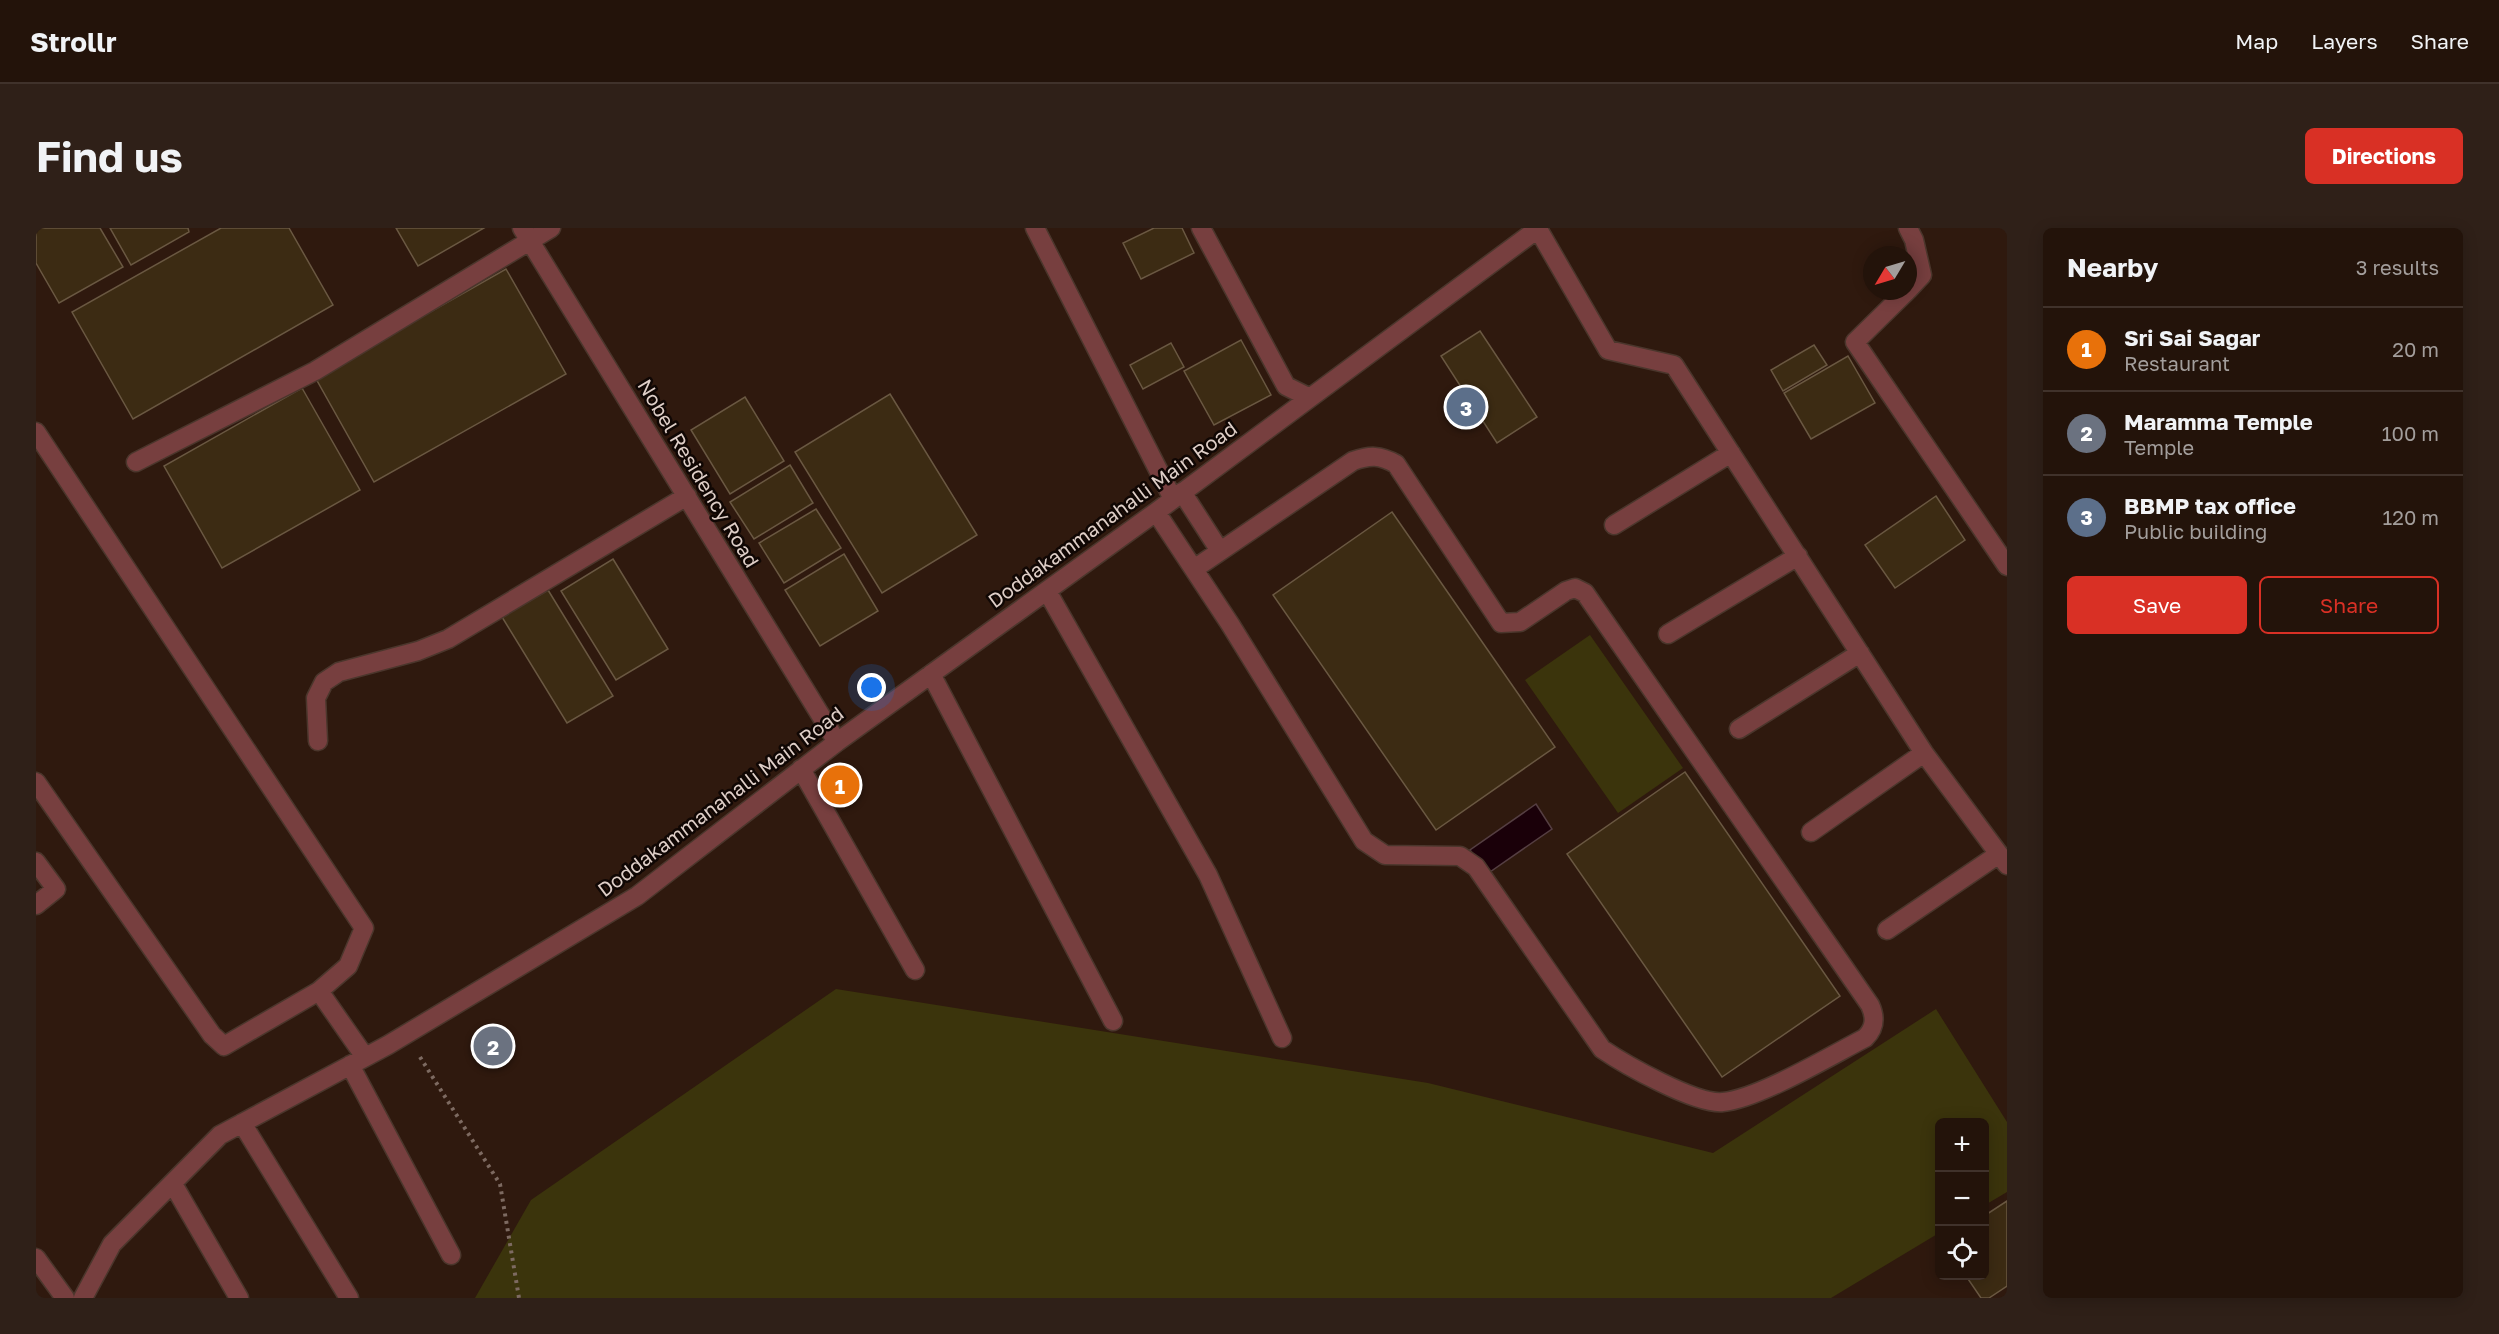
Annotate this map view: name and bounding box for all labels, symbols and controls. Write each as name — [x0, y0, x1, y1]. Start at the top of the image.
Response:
text: Strollr — [30, 25, 117, 58]
text: Map — [2235, 28, 2278, 54]
text: Layers — [2311, 28, 2378, 54]
text: Share — [2411, 28, 2469, 54]
button: Directions — [2305, 128, 2463, 184]
text: Find us — [36, 131, 183, 181]
north arrow — [1863, 246, 1917, 300]
text: Nearby — [2067, 252, 2158, 283]
text: 3 results — [2356, 255, 2439, 279]
text: Sri Sai Sagar — [2124, 324, 2260, 351]
text: 1 — [2081, 337, 2092, 361]
text: 20 m — [2392, 337, 2439, 361]
text: Restaurant — [2124, 351, 2230, 375]
street label: Nobel Residency Road — [633, 375, 765, 571]
pin: 3 — [1446, 384, 1486, 429]
text: Maramma Temple — [2124, 408, 2313, 435]
street label: Doddakammanahalli Main Road — [983, 416, 1241, 612]
text: 2 — [2080, 421, 2093, 445]
text: 100 m — [2382, 421, 2439, 445]
text: Temple — [2124, 435, 2194, 459]
text: BBMP tax office — [2124, 492, 2296, 519]
text: 3 — [2080, 505, 2093, 529]
text: 120 m — [2383, 505, 2439, 529]
text: Public building — [2124, 519, 2267, 543]
button: Save — [2067, 576, 2247, 634]
button: Share — [2259, 576, 2439, 634]
your location — [857, 673, 886, 702]
street label: Doddakammanahalli Main Road — [592, 701, 848, 901]
pin: 1 — [820, 762, 860, 808]
pin: 2 — [474, 1024, 512, 1068]
map controls — [1935, 1118, 1989, 1280]
button: + — [1935, 1118, 1989, 1172]
button: − — [1935, 1172, 1989, 1226]
button: locate — [1935, 1226, 1989, 1280]

